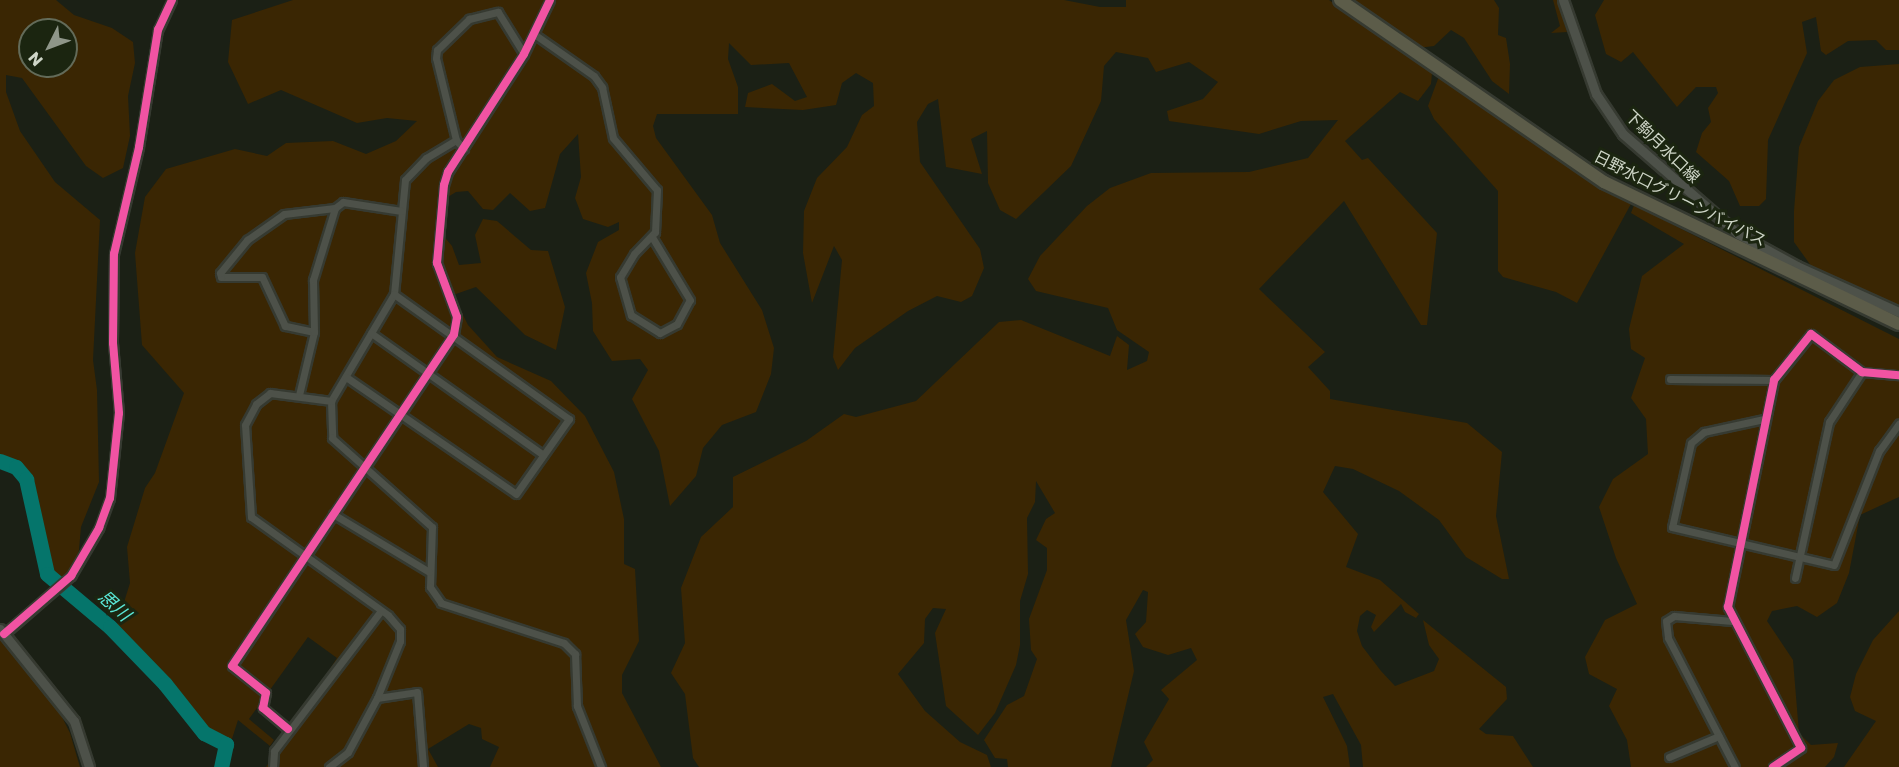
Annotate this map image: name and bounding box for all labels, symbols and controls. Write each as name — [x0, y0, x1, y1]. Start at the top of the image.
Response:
north arrow — [18, 18, 78, 78]
text: N — [23, 47, 48, 71]
street label: 下駒月水口線 — [1621, 107, 1703, 187]
street label: 日野水口グリーンバイパス — [1590, 147, 1770, 251]
water label: 思川 — [93, 586, 135, 626]

